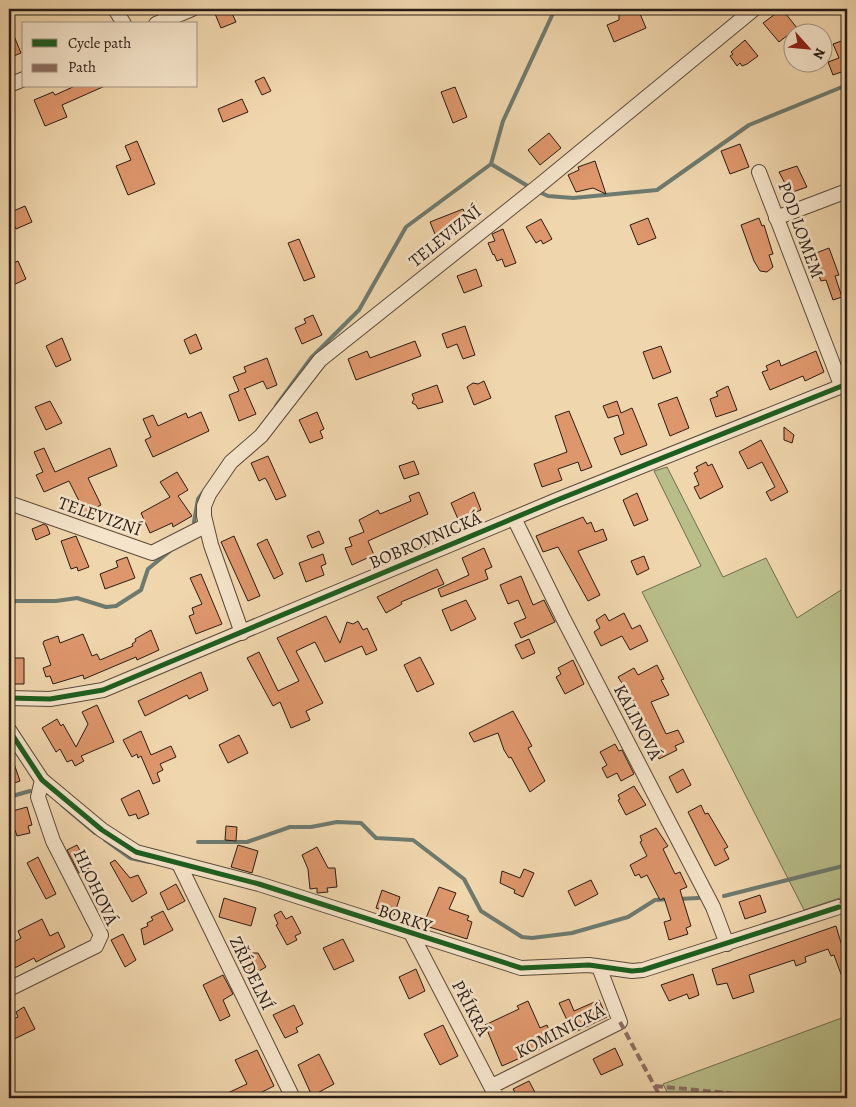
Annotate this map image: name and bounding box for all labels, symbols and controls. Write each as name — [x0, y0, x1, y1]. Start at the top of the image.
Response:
legend — [22, 22, 198, 88]
north arrow — [784, 22, 834, 72]
text: Cycle path — [68, 33, 131, 53]
text: N — [808, 45, 830, 63]
text: Path — [68, 57, 96, 77]
street label: POD LOMEM — [772, 178, 830, 282]
street label: TELEVIZNÍ — [404, 199, 486, 273]
street label: TELEVIZNÍ — [55, 490, 145, 542]
street label: BOBROVNICKÁ — [365, 505, 485, 574]
street label: KALINOVÁ — [608, 680, 668, 764]
street label: HLOHOVÁ — [68, 845, 124, 929]
street label: BORKY — [375, 898, 436, 938]
street label: ZŘÍDELNÍ — [224, 932, 280, 1014]
street label: PŘÍKRÁ — [446, 976, 496, 1041]
street label: KOMINICKÁ — [511, 998, 609, 1064]

